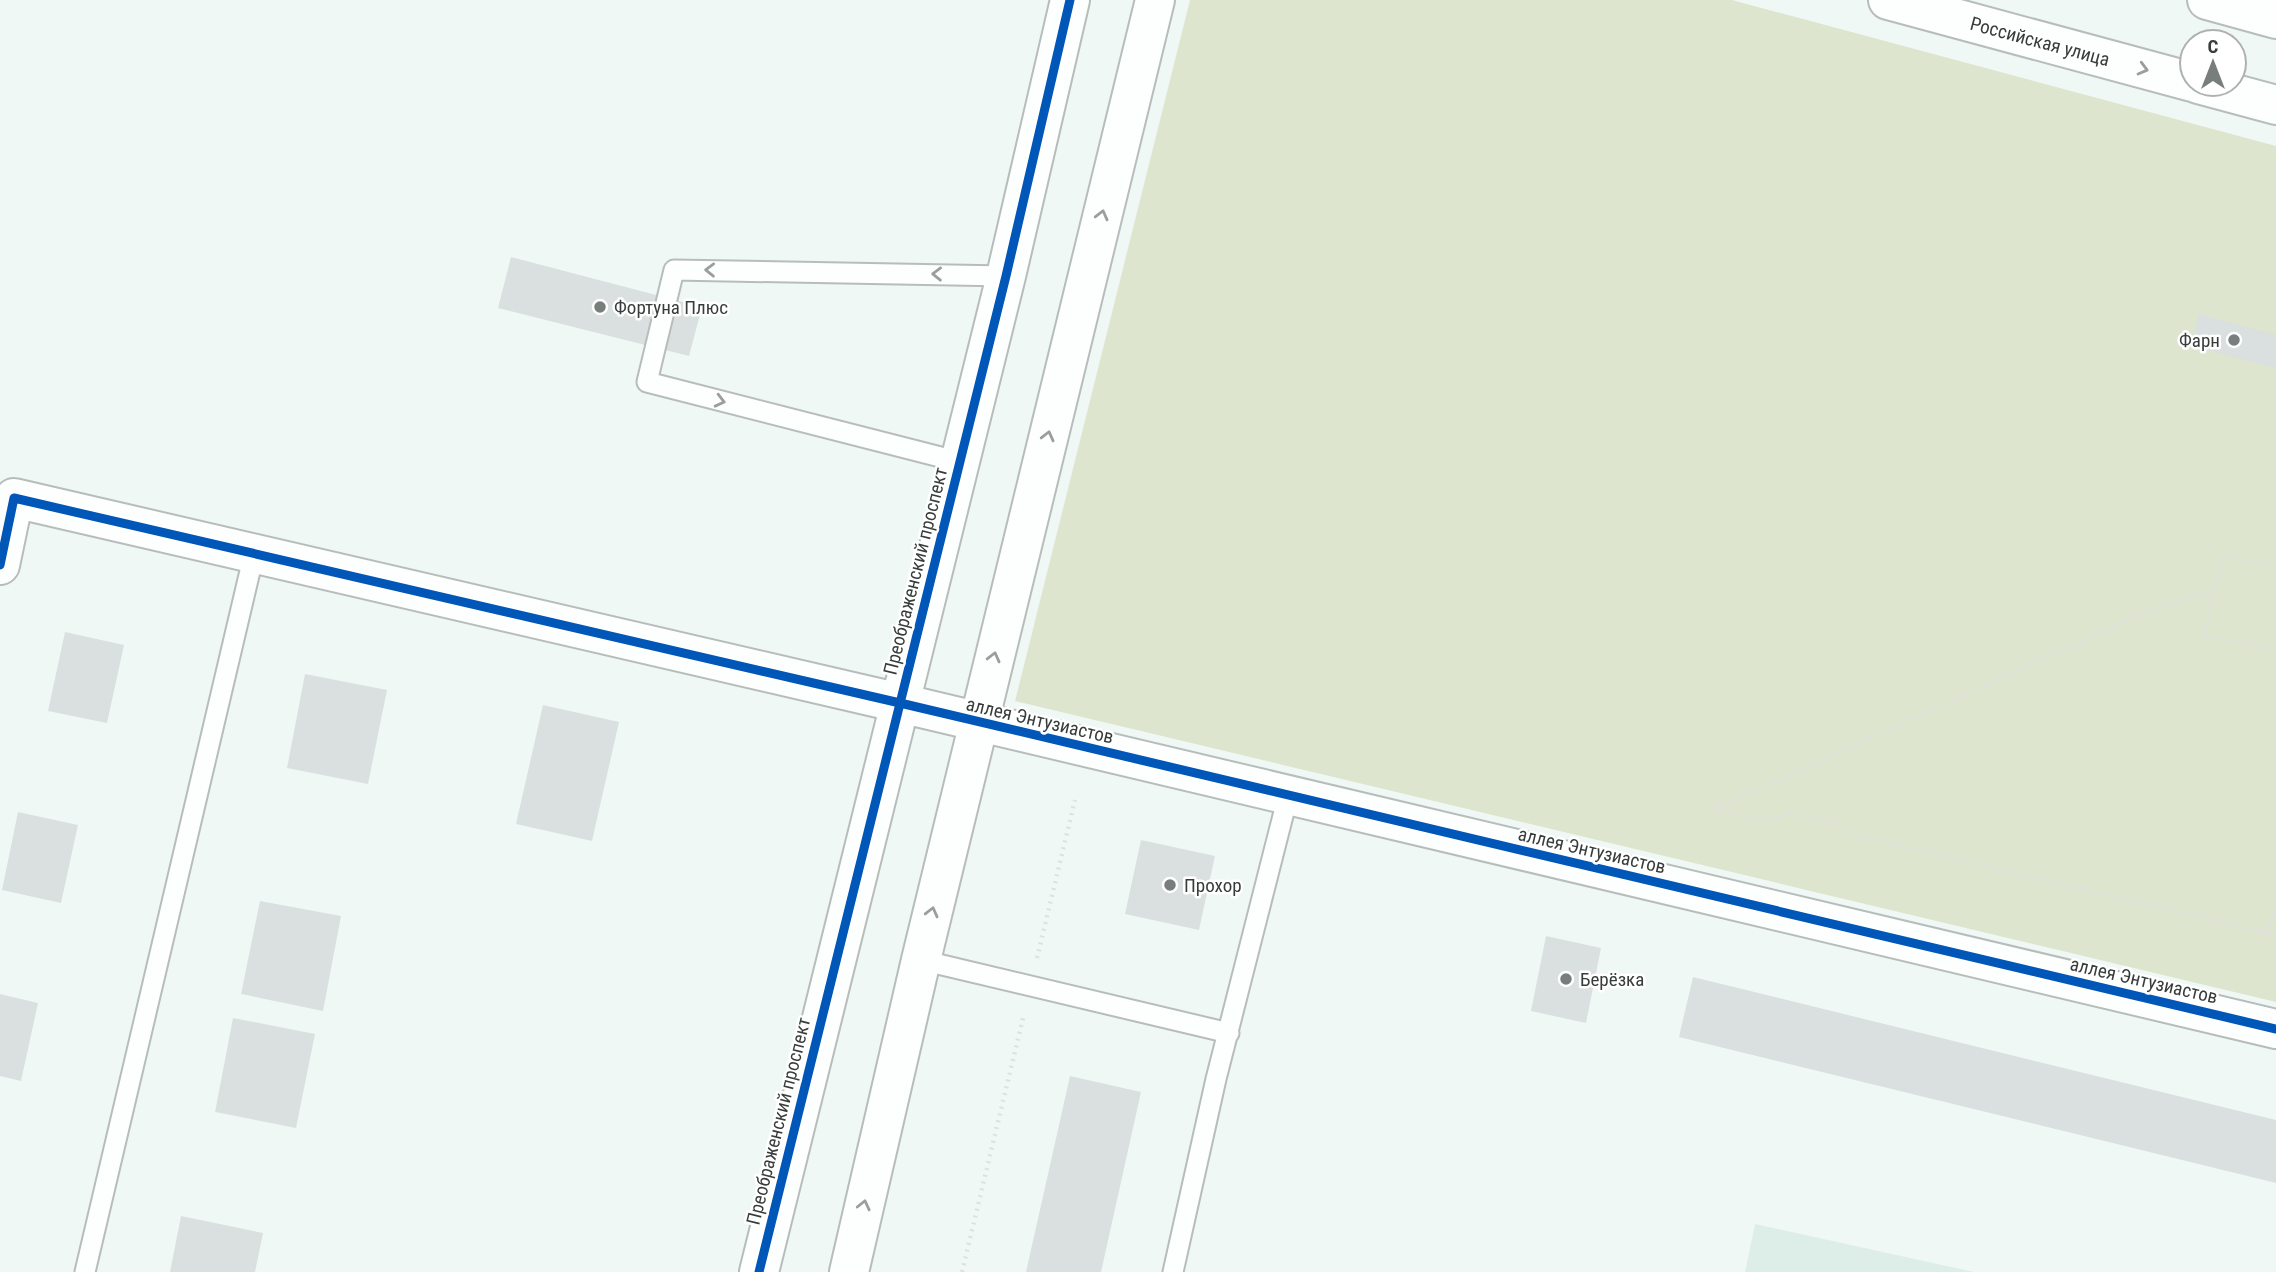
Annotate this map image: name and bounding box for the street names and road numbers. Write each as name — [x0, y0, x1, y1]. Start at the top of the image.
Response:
street label: Российская улица — [1968, 12, 2112, 71]
street label: Преображенский проспект — [879, 465, 952, 677]
street label: аллея Энтузиастов — [964, 692, 1116, 749]
street label: аллея Энтузиастов — [1516, 822, 1668, 879]
street label: аллея Энтузиастов — [2068, 952, 2220, 1009]
street label: Преображенский проспект — [742, 1015, 815, 1227]

